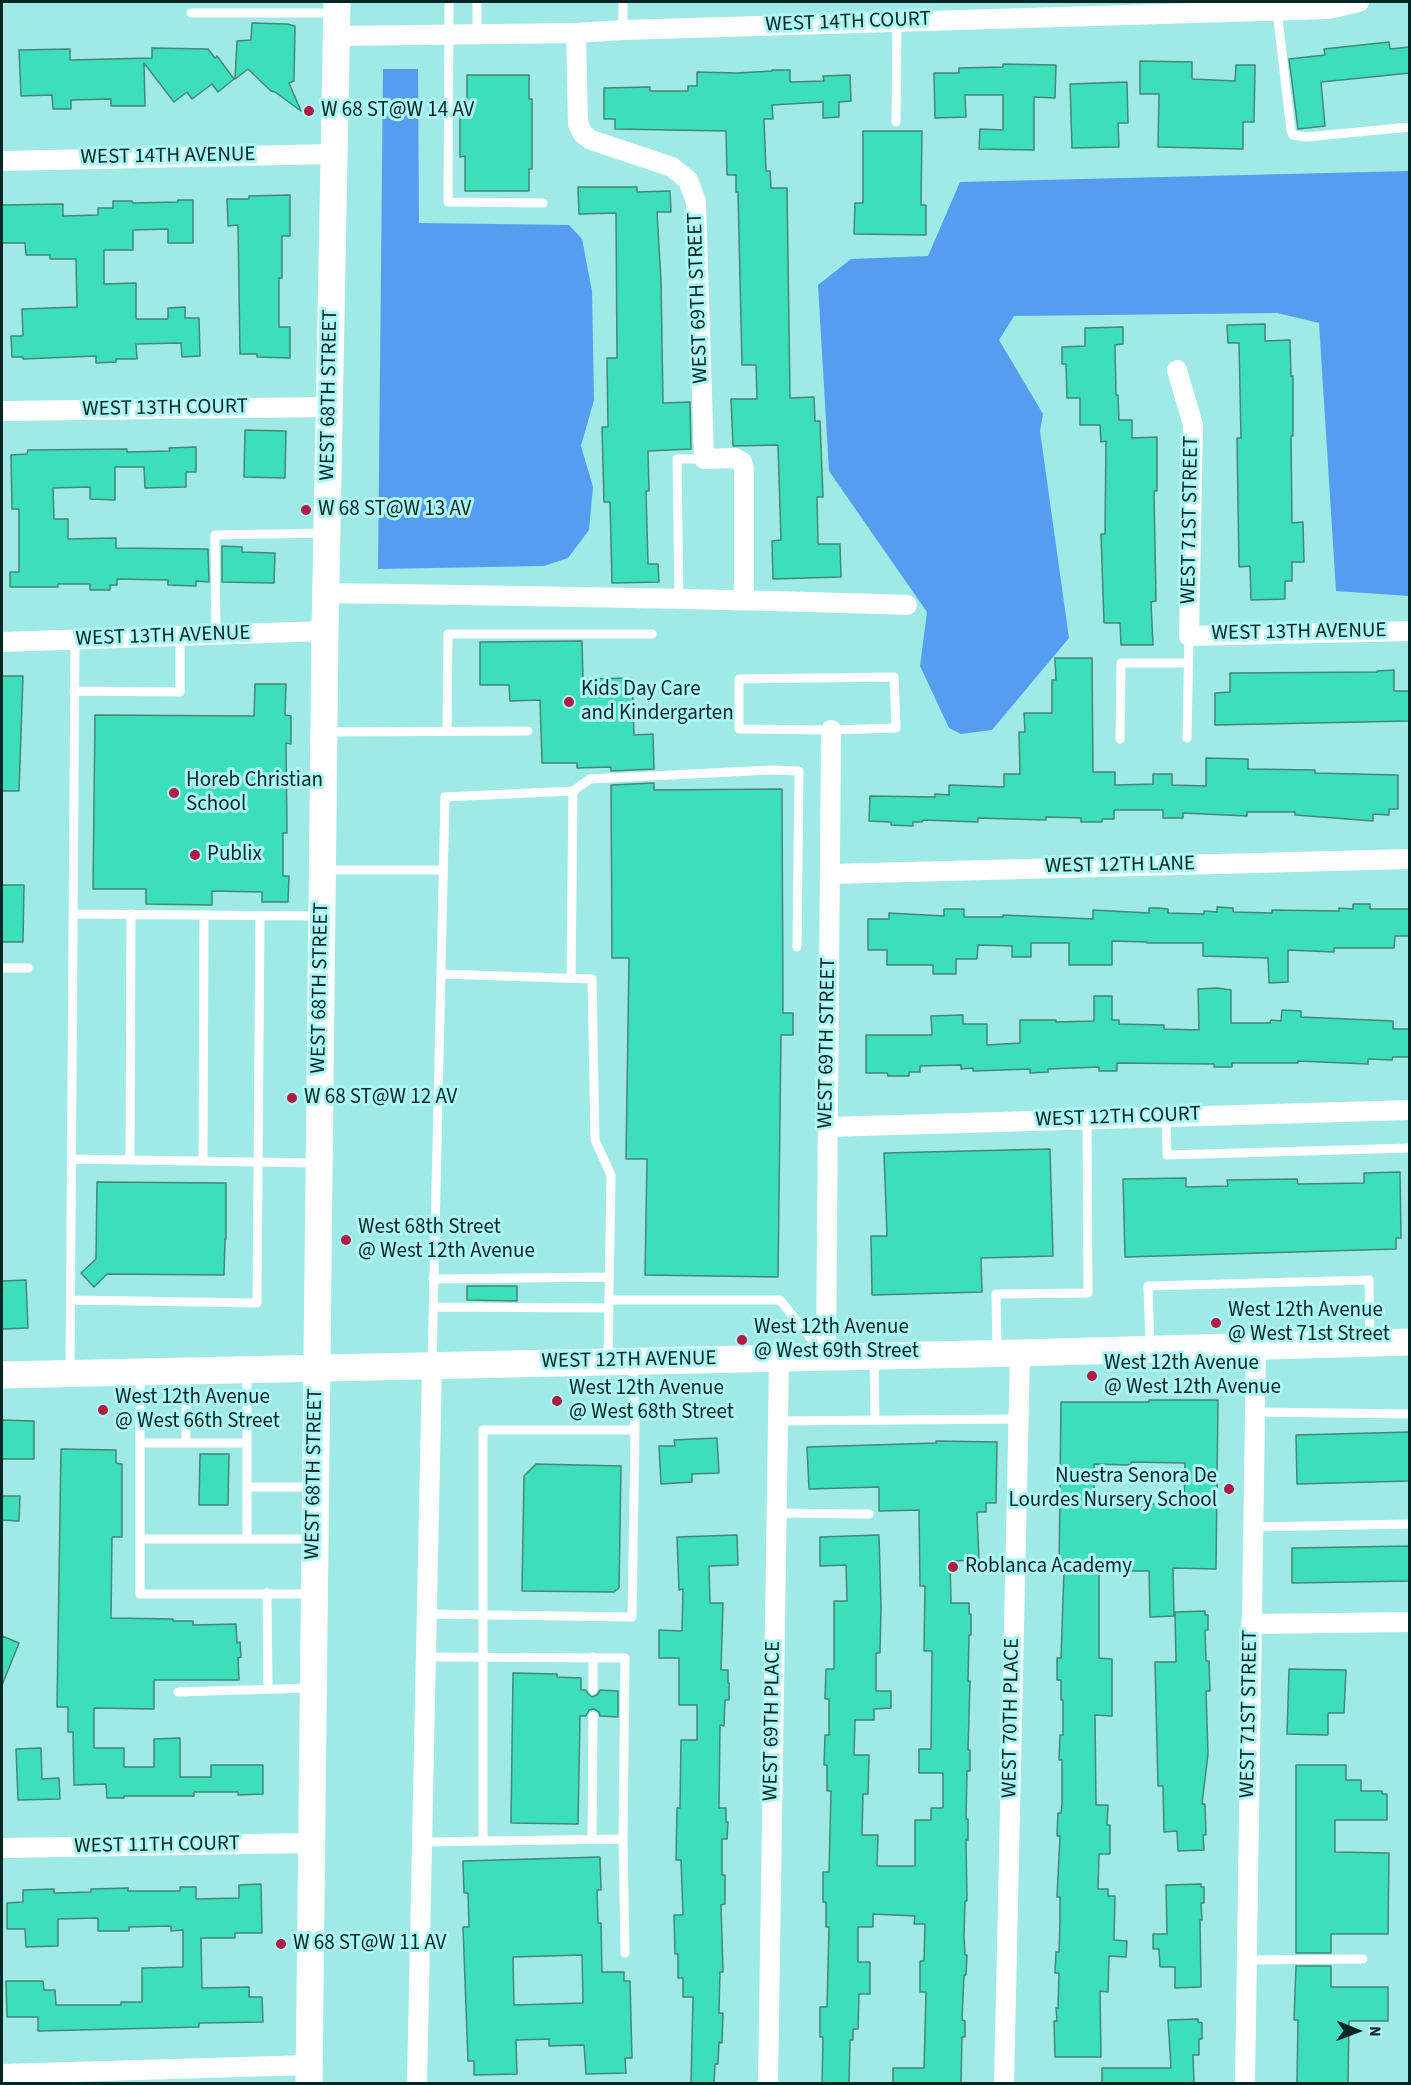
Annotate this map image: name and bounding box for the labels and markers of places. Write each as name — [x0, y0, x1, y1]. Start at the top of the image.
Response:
place label: W 68 ST@W 14 AV — [321, 98, 474, 124]
marker: W 68 ST@W 14 AV — [302, 104, 316, 118]
place label: W 68 ST@W 13 AV — [318, 497, 471, 523]
marker: W 68 ST@W 13 AV — [299, 503, 313, 517]
place label: Kids Day Care and Kindergarten — [581, 677, 734, 727]
marker: Kids Day Care and Kindergarten — [562, 695, 576, 709]
place label: Horeb Christian School — [186, 768, 323, 818]
marker: Horeb Christian School — [167, 786, 181, 800]
place label: Publix — [207, 842, 262, 868]
marker: Publix — [188, 848, 202, 862]
place label: W 68 ST@W 12 AV — [304, 1085, 457, 1111]
marker: W 68 ST@W 12 AV — [285, 1091, 299, 1105]
place label: West 68th Street @ West 12th Avenue — [358, 1215, 535, 1265]
marker: West 68th Street @ West 12th Avenue — [339, 1233, 353, 1247]
place label: West 12th Avenue @ West 71st Street — [1228, 1298, 1390, 1348]
place label: West 12th Avenue @ West 69th Street — [754, 1315, 919, 1365]
marker: West 12th Avenue @ West 71st Street — [1209, 1316, 1223, 1330]
marker: West 12th Avenue @ West 69th Street — [735, 1333, 749, 1347]
place label: West 12th Avenue @ West 12th Avenue — [1104, 1351, 1281, 1401]
marker: West 12th Avenue @ West 12th Avenue — [1085, 1369, 1099, 1383]
place label: West 12th Avenue @ West 68th Street — [569, 1376, 734, 1426]
place label: West 12th Avenue @ West 66th Street — [115, 1385, 280, 1435]
marker: West 12th Avenue @ West 68th Street — [550, 1394, 564, 1408]
marker: West 12th Avenue @ West 66th Street — [96, 1403, 110, 1417]
place label: Nuestra Senora De Lourdes Nursery School — [1008, 1464, 1217, 1514]
marker: Nuestra Senora De Lourdes Nursery School — [1222, 1482, 1236, 1496]
place label: Roblanca Academy — [965, 1554, 1132, 1580]
marker: Roblanca Academy — [946, 1560, 960, 1574]
place label: W 68 ST@W 11 AV — [293, 1931, 446, 1957]
marker: W 68 ST@W 11 AV — [274, 1937, 288, 1951]

